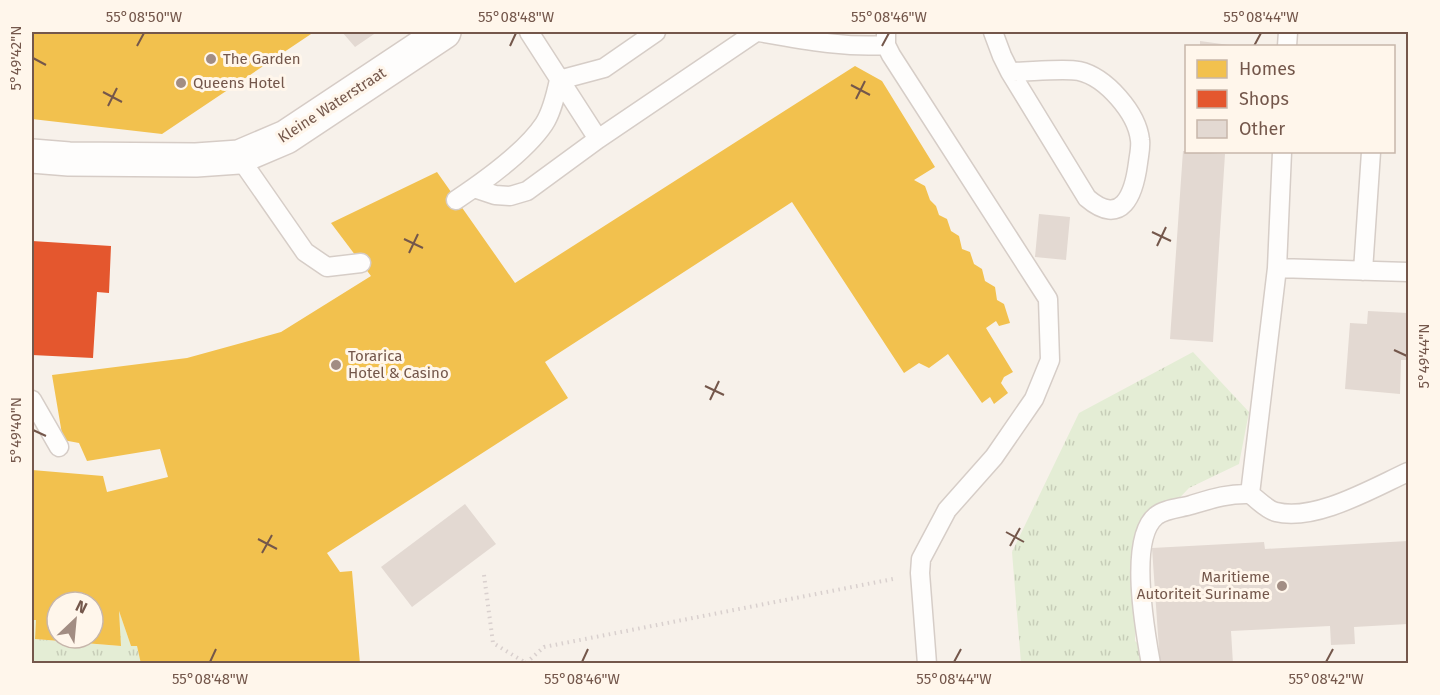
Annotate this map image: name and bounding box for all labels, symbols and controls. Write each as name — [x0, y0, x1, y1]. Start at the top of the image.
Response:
text: 55°08'50"W — [106, 8, 183, 26]
text: 55°08'48"W — [478, 8, 555, 26]
text: 55°08'46"W — [851, 8, 928, 26]
text: 55°08'44"W — [1223, 8, 1299, 26]
text: 5°49'42"N — [7, 26, 25, 90]
legend — [1185, 45, 1395, 153]
place label: The Garden — [223, 50, 301, 68]
marker: The Garden — [204, 52, 218, 66]
text: Homes — [1239, 58, 1295, 80]
street label: Kleine Waterstraat — [275, 63, 390, 147]
place label: Queens Hotel — [193, 74, 286, 92]
marker: Queens Hotel — [174, 76, 188, 90]
text: Shops — [1239, 88, 1289, 110]
text: Other — [1239, 118, 1285, 140]
text: 5°49'44"N — [1415, 324, 1433, 388]
place label: Torarica Hotel & Casino — [348, 347, 449, 382]
marker: Torarica Hotel & Casino — [329, 358, 343, 372]
text: 5°49'40"N — [7, 397, 25, 463]
place label: Maritieme Autoriteit Suriname — [1137, 568, 1270, 603]
marker: Maritieme Autoriteit Suriname — [1275, 579, 1289, 593]
north arrow — [45, 590, 105, 650]
text: N — [72, 596, 90, 618]
text: 55°08'48"W — [172, 670, 249, 688]
text: 55°08'46"W — [544, 670, 621, 688]
text: 55°08'44"W — [916, 670, 992, 688]
text: 55°08'42"W — [1288, 670, 1364, 688]

